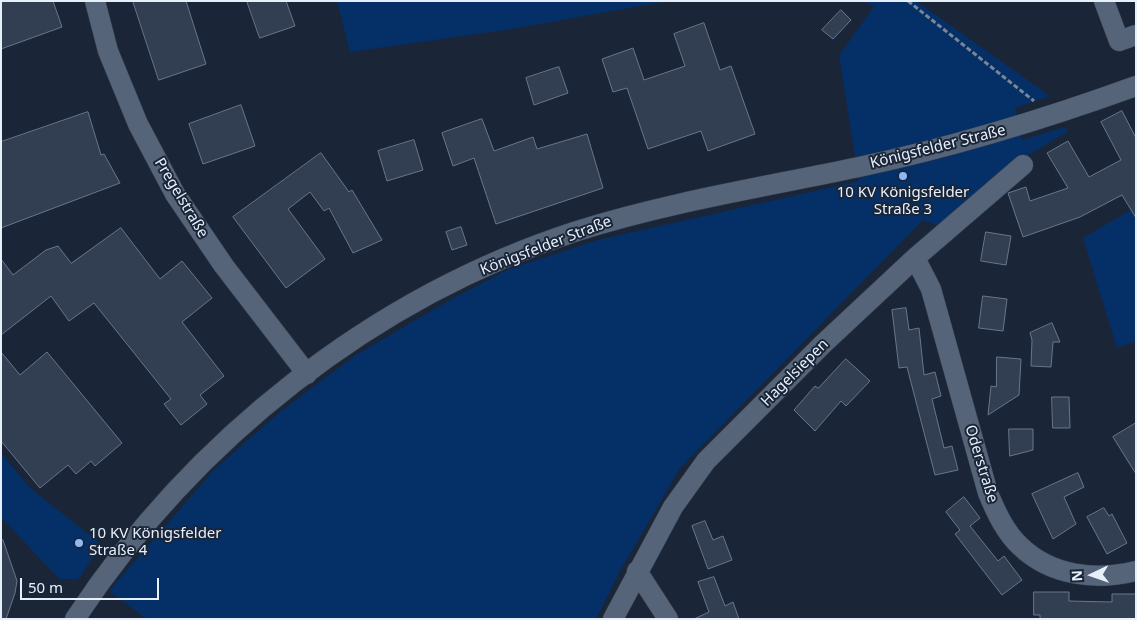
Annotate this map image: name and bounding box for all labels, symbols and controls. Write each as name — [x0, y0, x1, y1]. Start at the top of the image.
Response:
street label: Königsfelder Straße — [868, 121, 1008, 173]
street label: Pregelstraße — [150, 155, 212, 241]
marker: 10 KV Königsfelder Straße 3 — [897, 170, 909, 182]
place label: 10 KV Königsfelder Straße 3 — [837, 184, 969, 219]
street label: Königsfelder Straße — [478, 213, 614, 279]
street label: Hagelsiepen — [758, 336, 832, 410]
street label: Oderstraße — [961, 423, 1001, 505]
place label: 10 KV Königsfelder Straße 4 — [89, 525, 222, 560]
marker: 10 KV Königsfelder Straße 4 — [73, 537, 85, 549]
north arrow — [1067, 550, 1117, 600]
scale bar — [22, 568, 161, 600]
text: N — [1067, 570, 1086, 582]
text: 50 m — [28, 577, 63, 597]

